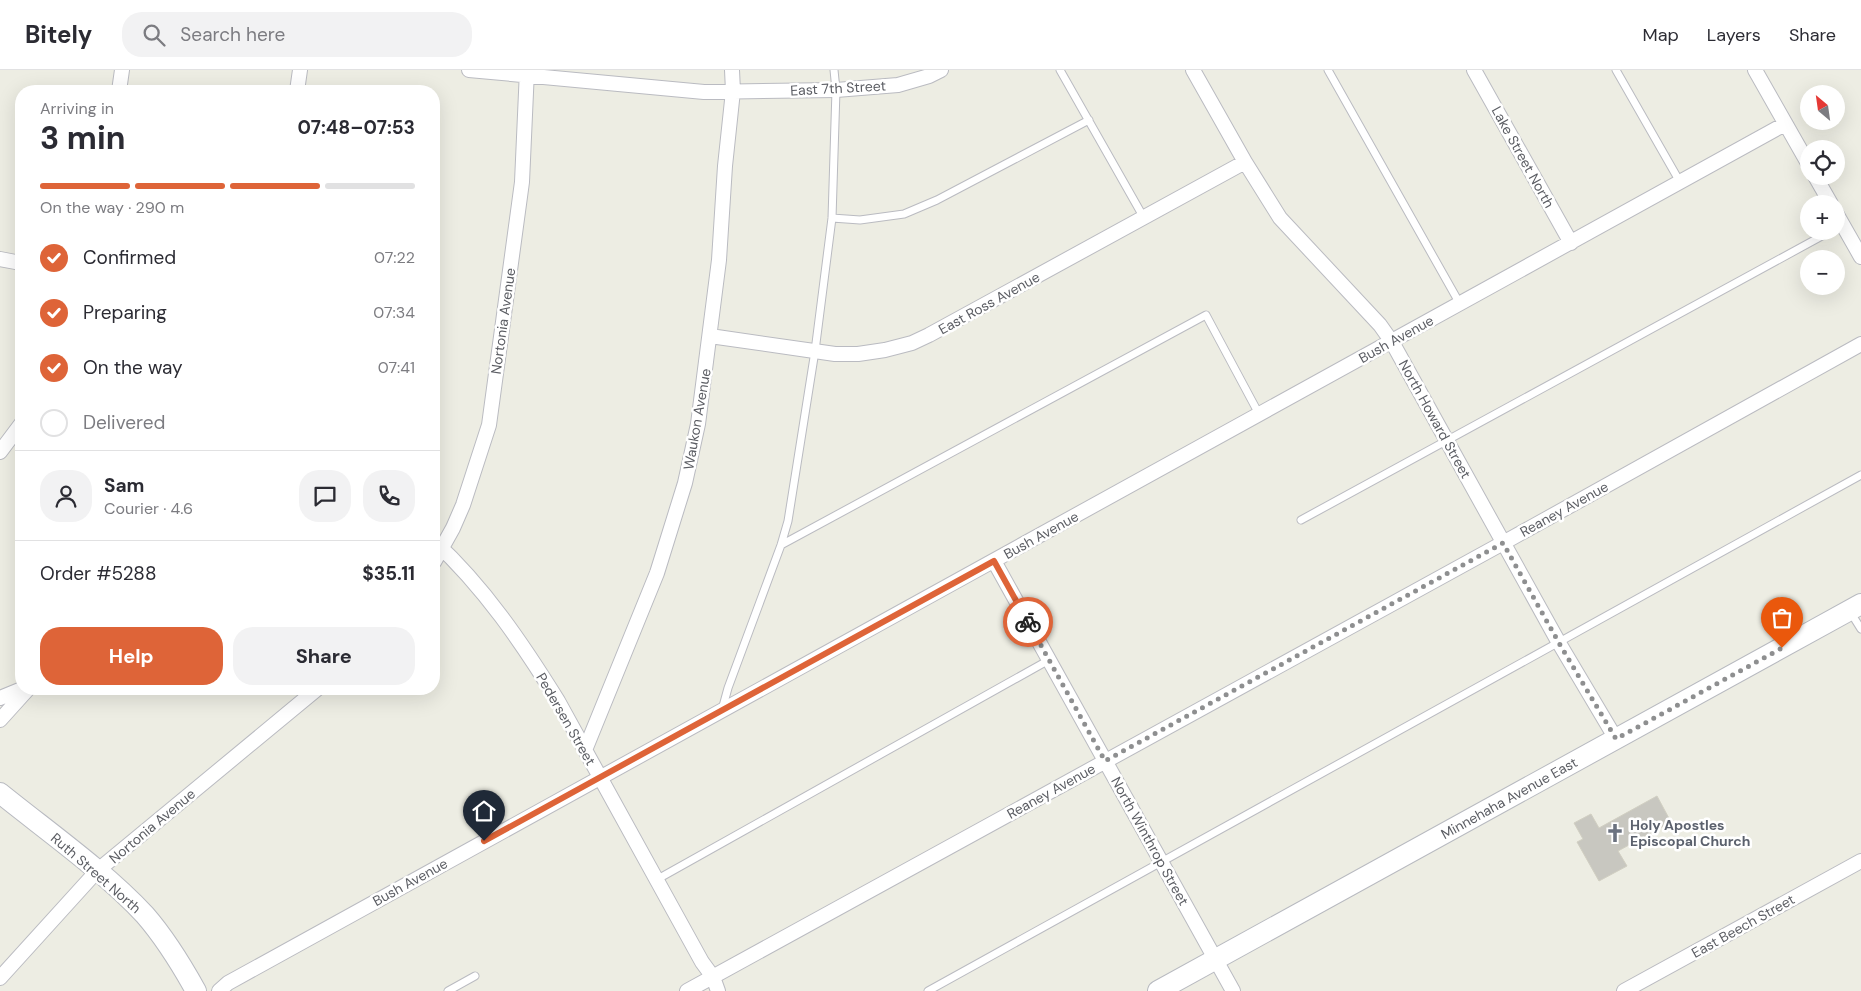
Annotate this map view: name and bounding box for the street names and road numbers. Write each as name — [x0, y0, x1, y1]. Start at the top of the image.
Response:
street label: East 7th Street — [790, 77, 886, 99]
street label: Lake Street North — [1488, 103, 1558, 211]
street label: Nortonia Avenue — [487, 267, 519, 375]
street label: East Ross Avenue — [935, 268, 1043, 338]
street label: Bush Avenue — [1355, 311, 1437, 367]
street label: North Howard Street — [1395, 356, 1475, 482]
street label: Waukon Avenue — [679, 367, 715, 471]
street label: Reaney Avenue — [1517, 477, 1611, 541]
street label: Bush Avenue — [1000, 507, 1082, 563]
street label: Pedersen Street — [532, 669, 600, 769]
street label: Minnehaha Avenue East — [1438, 753, 1580, 843]
street label: Reaney Avenue — [1004, 759, 1098, 823]
street label: North Winthrop Street — [1107, 774, 1193, 908]
street label: Nortonia Avenue — [105, 785, 199, 867]
street label: Ruth Street North — [47, 829, 145, 917]
street label: Bush Avenue — [369, 854, 451, 910]
street label: East Beech Street — [1688, 890, 1798, 962]

